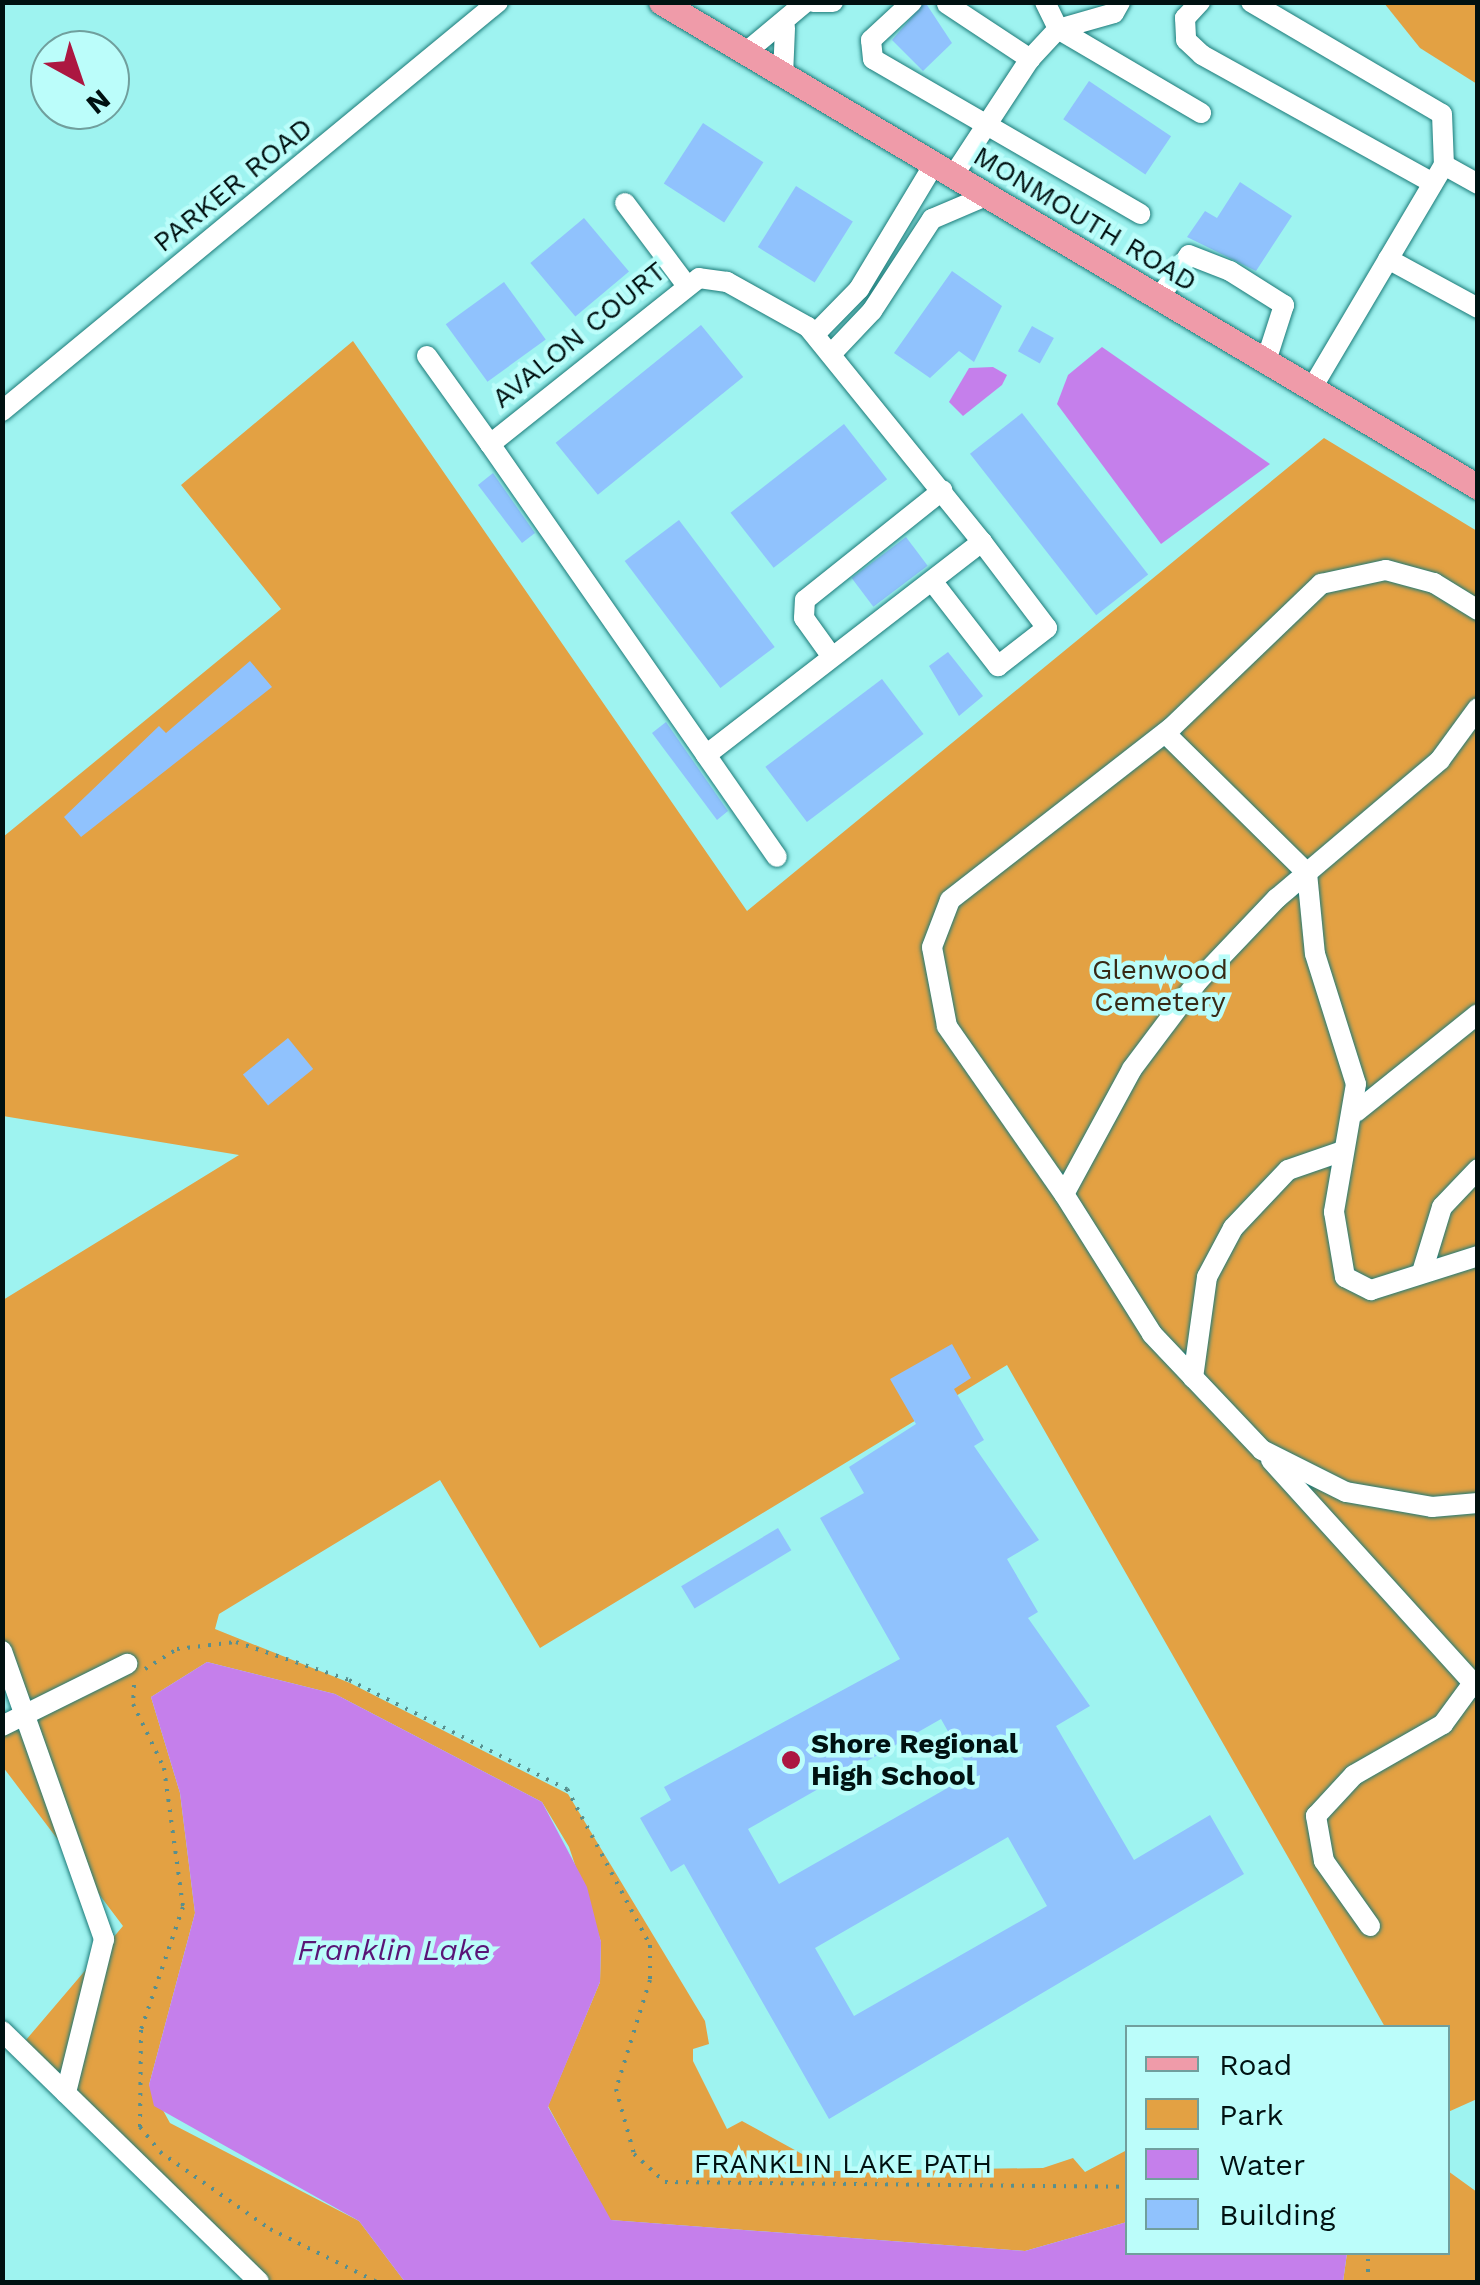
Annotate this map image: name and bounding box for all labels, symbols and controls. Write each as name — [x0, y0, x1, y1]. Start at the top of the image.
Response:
north arrow — [30, 30, 130, 130]
text: N — [80, 83, 117, 121]
street label: PARKER ROAD — [147, 111, 319, 259]
street label: MONMOUTH ROAD — [967, 139, 1203, 299]
street label: AVALON COURT — [485, 255, 673, 415]
park label: Glenwood Cemetery — [1092, 953, 1228, 1019]
place label: Shore Regional High School — [811, 1727, 1018, 1793]
marker: Shore Regional High School — [780, 1749, 802, 1771]
water label: Franklin Lake — [297, 1932, 491, 1968]
legend — [1125, 2025, 1450, 2255]
text: Road — [1219, 2047, 1292, 2082]
text: Park — [1219, 2097, 1284, 2132]
street label: FRANKLIN LAKE PATH — [694, 2147, 992, 2181]
text: Water — [1219, 2147, 1305, 2182]
text: Building — [1219, 2197, 1336, 2232]

